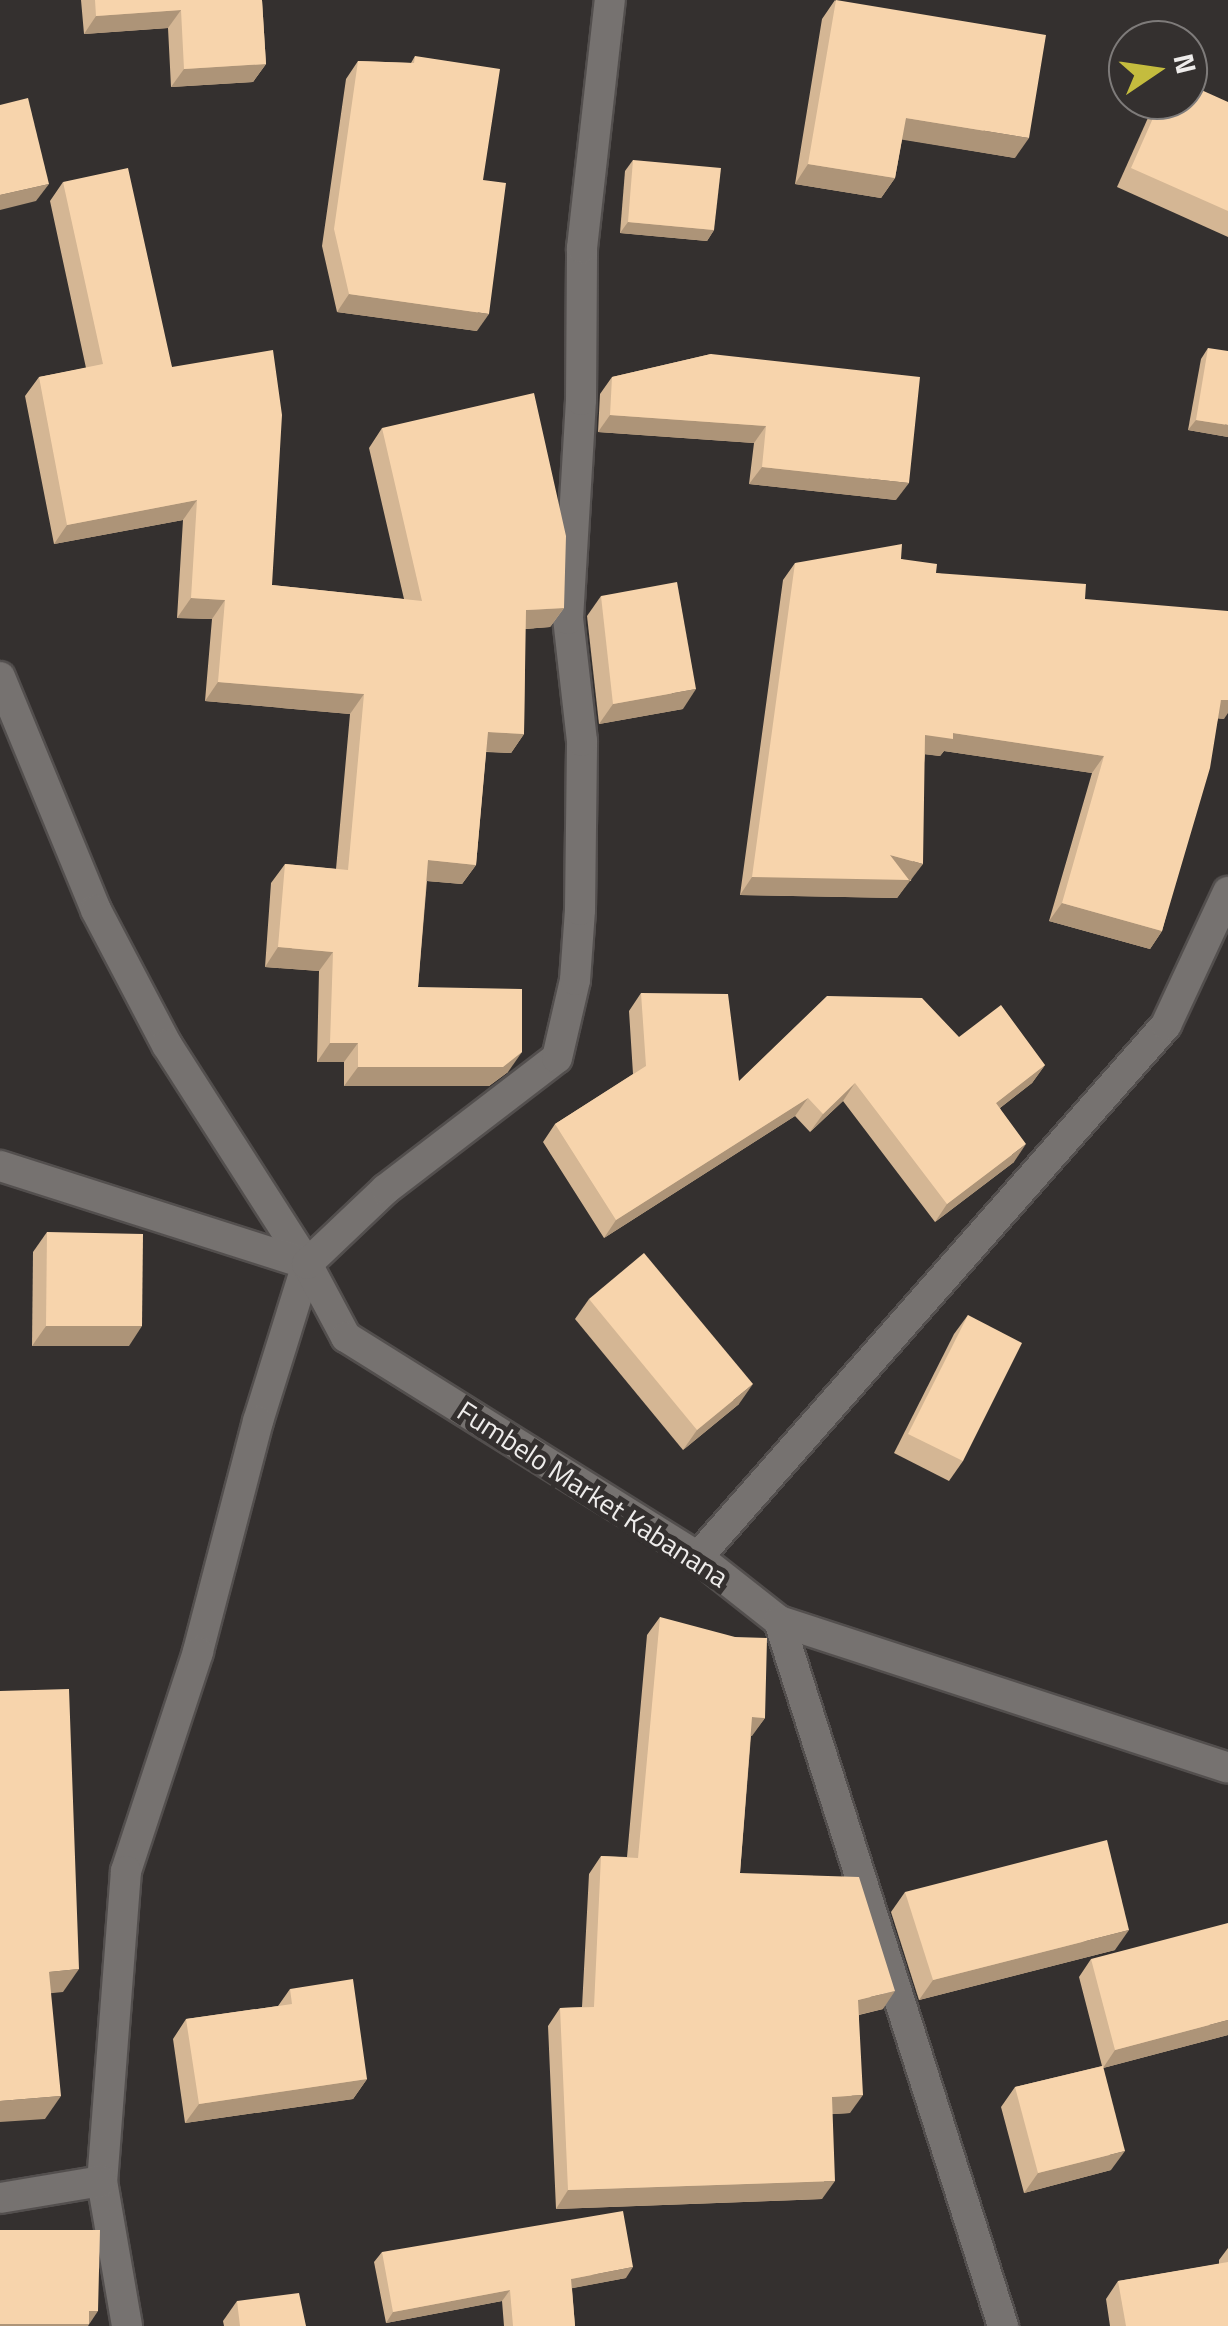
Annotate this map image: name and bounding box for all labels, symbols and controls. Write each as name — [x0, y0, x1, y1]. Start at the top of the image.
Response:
north arrow — [1108, 20, 1208, 120]
text: N — [1163, 49, 1209, 78]
street label: Fumbelo Market Kabanana — [451, 1394, 735, 1594]

